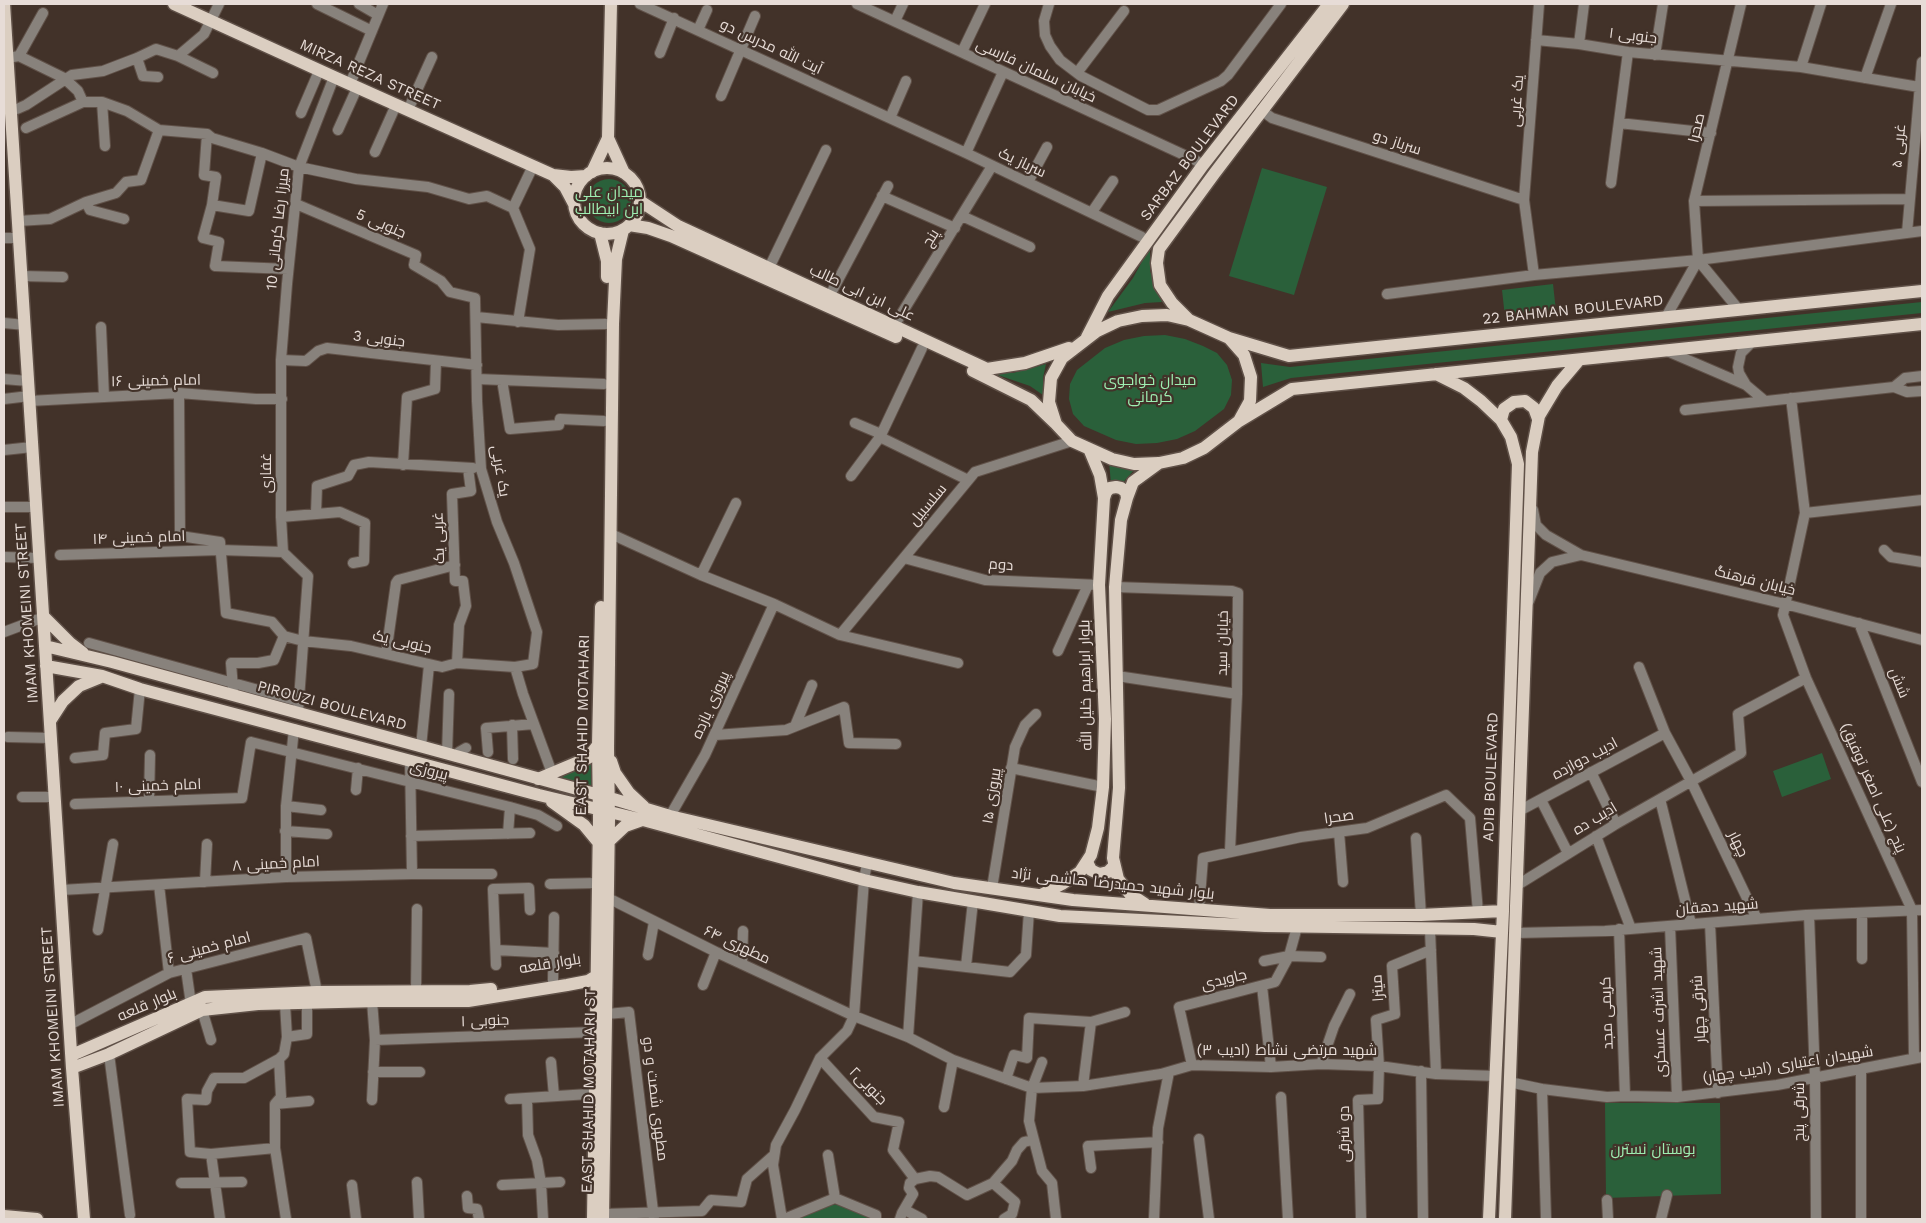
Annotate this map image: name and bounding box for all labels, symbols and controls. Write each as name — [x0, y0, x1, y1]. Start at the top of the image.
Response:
street label: آیت الله مدرس دو — [717, 15, 825, 79]
street label: جنوبی ۱ — [1608, 24, 1658, 48]
street label: خیابان سلمان فارسی — [973, 35, 1099, 107]
street label: MIRZA REZA STREET — [297, 36, 443, 114]
street label: یک غربی — [1506, 74, 1528, 128]
street label: SARBAZ BOULEVARD — [1137, 91, 1243, 225]
street label: صحرا — [1685, 111, 1709, 145]
street label: غربی ۵ — [1888, 123, 1910, 169]
street label: سرباز دو — [1371, 127, 1423, 159]
street label: سرباز یک — [995, 144, 1049, 182]
street label: میرزا رضا کرمانی 10 — [263, 167, 293, 291]
park label: میدان علی ابن ابیطالب — [575, 184, 643, 219]
street label: جنوبی 5 — [353, 205, 409, 243]
street label: پنج — [919, 226, 943, 250]
street label: علی ابن ابی طالب — [807, 261, 917, 325]
street label: 22 BAHMAN BOULEVARD — [1482, 292, 1664, 328]
street label: جنوبی 3 — [352, 327, 406, 351]
street label: امام خمینی ۱۶ — [111, 371, 201, 391]
park label: میدان خواجوی کرمانی — [1104, 372, 1196, 407]
street label: یک غربی — [487, 444, 513, 498]
street label: غفاری — [258, 453, 276, 493]
street label: سلسبیل — [905, 480, 951, 530]
street label: غربی یک — [429, 512, 449, 564]
street label: IMAM KHOMEINI STREET — [12, 522, 42, 704]
street label: امام خمینی ۱۴ — [92, 527, 186, 549]
street label: دوم — [988, 555, 1014, 575]
street label: خیابان فرهنگ — [1713, 562, 1797, 600]
street label: خیابان سید — [1213, 610, 1233, 676]
street label: بلوار ابراهیم خلیل الله — [1076, 619, 1096, 751]
street label: جنوبی یک — [371, 626, 433, 658]
street label: EAST SHAHID MOTAHARI — [572, 634, 594, 816]
street label: شش — [1885, 665, 1913, 701]
street label: پیروزی یازده — [688, 668, 734, 742]
street label: PIROUZI BOULEVARD — [255, 677, 409, 735]
street label: ADIB BOULEVARD — [1480, 712, 1502, 842]
street label: پنج (علی اصغر توفیق) — [1836, 720, 1910, 856]
street label: ادیب دوازده — [1549, 734, 1621, 784]
street label: پیروزی — [408, 758, 450, 784]
street label: پیروزی ۱۵ — [979, 767, 1005, 825]
street label: امام خمینی ۱۰ — [114, 775, 202, 797]
street label: ادیب ده — [1570, 799, 1620, 839]
street label: صحرا — [1323, 806, 1355, 828]
street label: چهار — [1724, 828, 1752, 860]
street label: امام خمینی ۸ — [232, 853, 320, 875]
street label: بلوار شهید حمیدرضا هاشمی نژاد — [1011, 864, 1215, 904]
street label: شهید دهقان — [1675, 895, 1759, 919]
street label: مطهری ۶۴ — [701, 922, 773, 968]
street label: IMAM KHOMEINI STREET — [38, 926, 68, 1108]
street label: امام خمینی ۶ — [165, 928, 253, 968]
street label: شهید اشرف عسکری — [1648, 946, 1670, 1078]
street label: بلوار قلعه — [518, 950, 582, 978]
street label: جاویدی — [1199, 966, 1249, 994]
street label: میترا — [1368, 974, 1388, 1002]
street label: شرقی چهار — [1688, 975, 1710, 1043]
street label: کریمی مجد — [1597, 976, 1617, 1050]
street label: بلوار قلعه — [115, 985, 179, 1025]
street label: EAST SHAHID MOTAHARI ST — [578, 989, 600, 1193]
street label: ۱ جنوبی — [460, 1011, 510, 1031]
street label: مطهری شصت و دو — [638, 1036, 672, 1162]
street label: شهید مرتضی نشاط (ادیب ۳) — [1197, 1042, 1377, 1060]
street label: شهیدان اعتباری (ادیب چهار) — [1702, 1043, 1874, 1087]
street label: جنوبی۲ — [845, 1063, 891, 1109]
street label: شرقی پنج — [1791, 1083, 1809, 1141]
street label: دو شرقی — [1336, 1106, 1354, 1162]
park label: بوستان نسترن — [1611, 1141, 1695, 1159]

